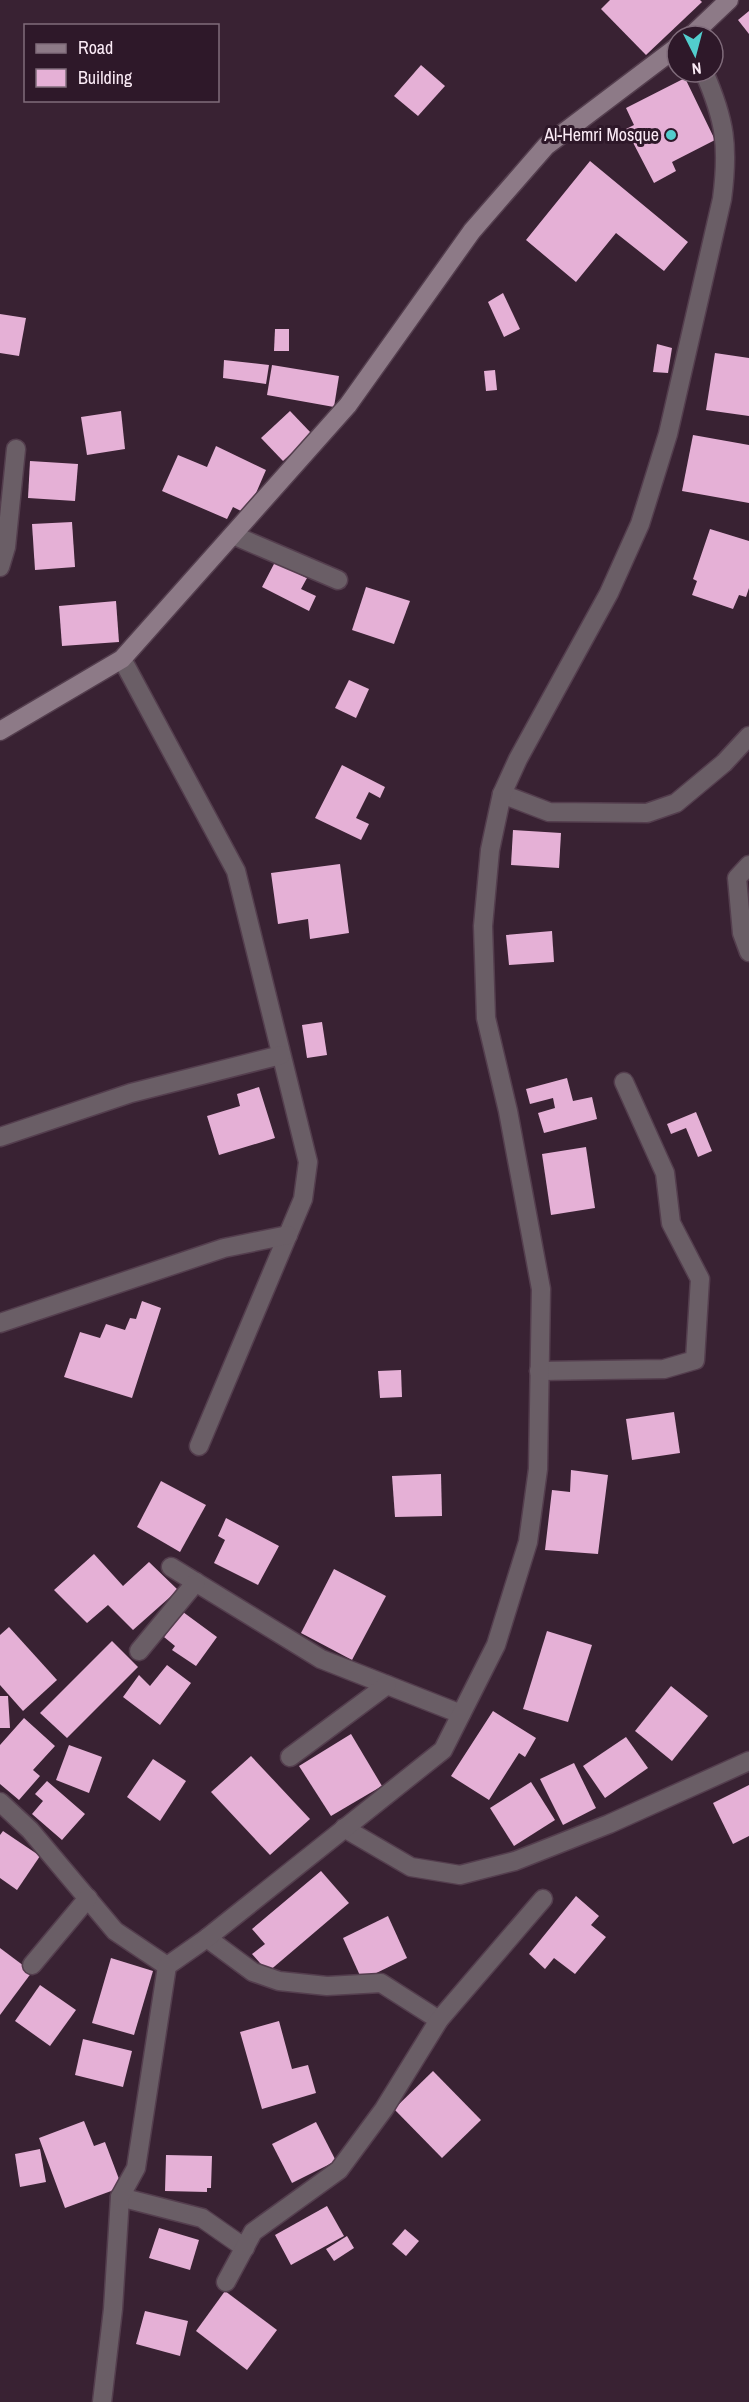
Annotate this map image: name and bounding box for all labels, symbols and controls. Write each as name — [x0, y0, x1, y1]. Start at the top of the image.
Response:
legend — [24, 24, 219, 102]
north arrow — [665, 24, 725, 84]
text: Road — [78, 35, 113, 60]
text: N — [691, 57, 702, 80]
text: Building — [78, 65, 133, 90]
place label: Al-Hemri Mosque — [543, 122, 659, 147]
marker: Al-Hemri Mosque — [664, 128, 678, 142]

